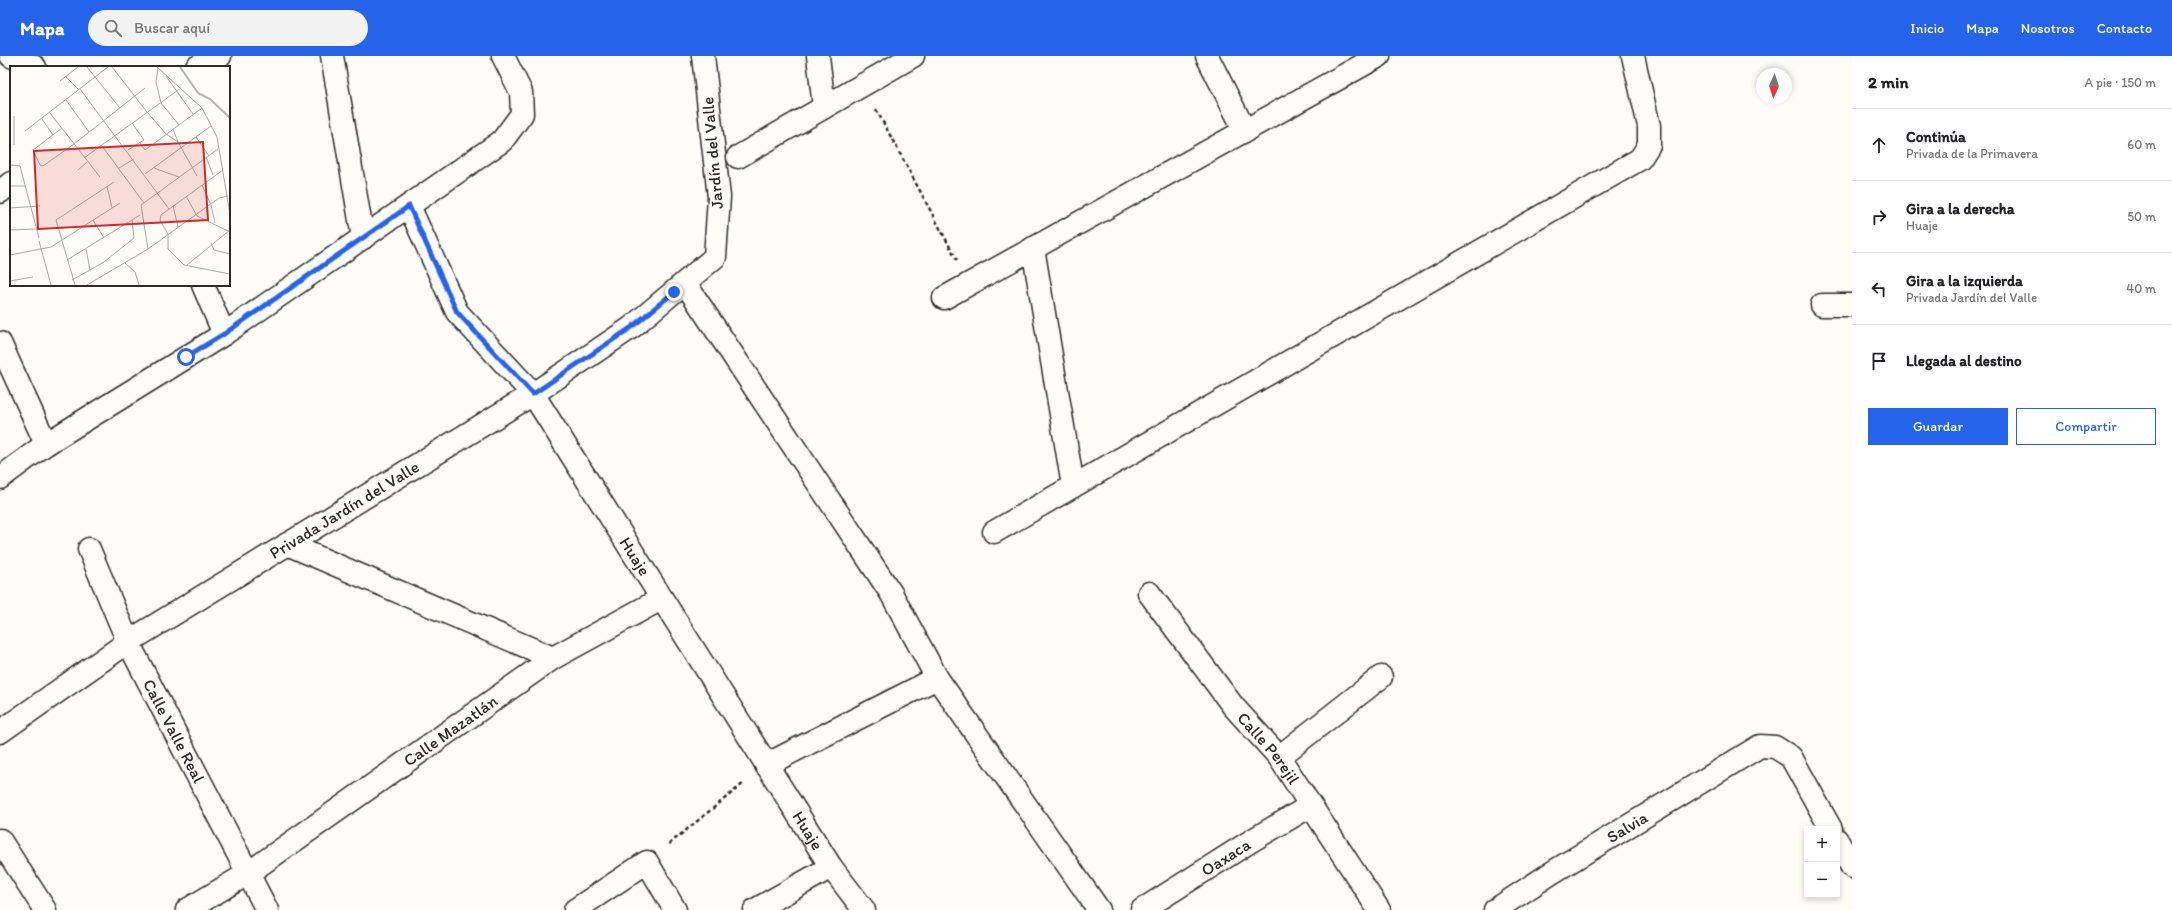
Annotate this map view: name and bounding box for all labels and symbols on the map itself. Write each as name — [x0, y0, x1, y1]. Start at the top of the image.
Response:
inset map — [10, 66, 230, 286]
north arrow — [1756, 68, 1792, 104]
street label: Jardín del Valle — [697, 96, 727, 210]
route end — [665, 283, 683, 301]
route start — [177, 348, 195, 366]
street label: Privada Jardín del Valle — [266, 456, 423, 563]
street label: Huaje — [616, 533, 655, 579]
street label: Calle Valle Real — [139, 676, 209, 786]
street label: Calle Mazatlán — [400, 690, 502, 770]
street label: Calle Perejil — [1233, 708, 1304, 788]
street label: Huaje — [788, 807, 828, 854]
street label: Salvia — [1603, 807, 1651, 847]
street label: Oaxaca — [1197, 834, 1254, 880]

